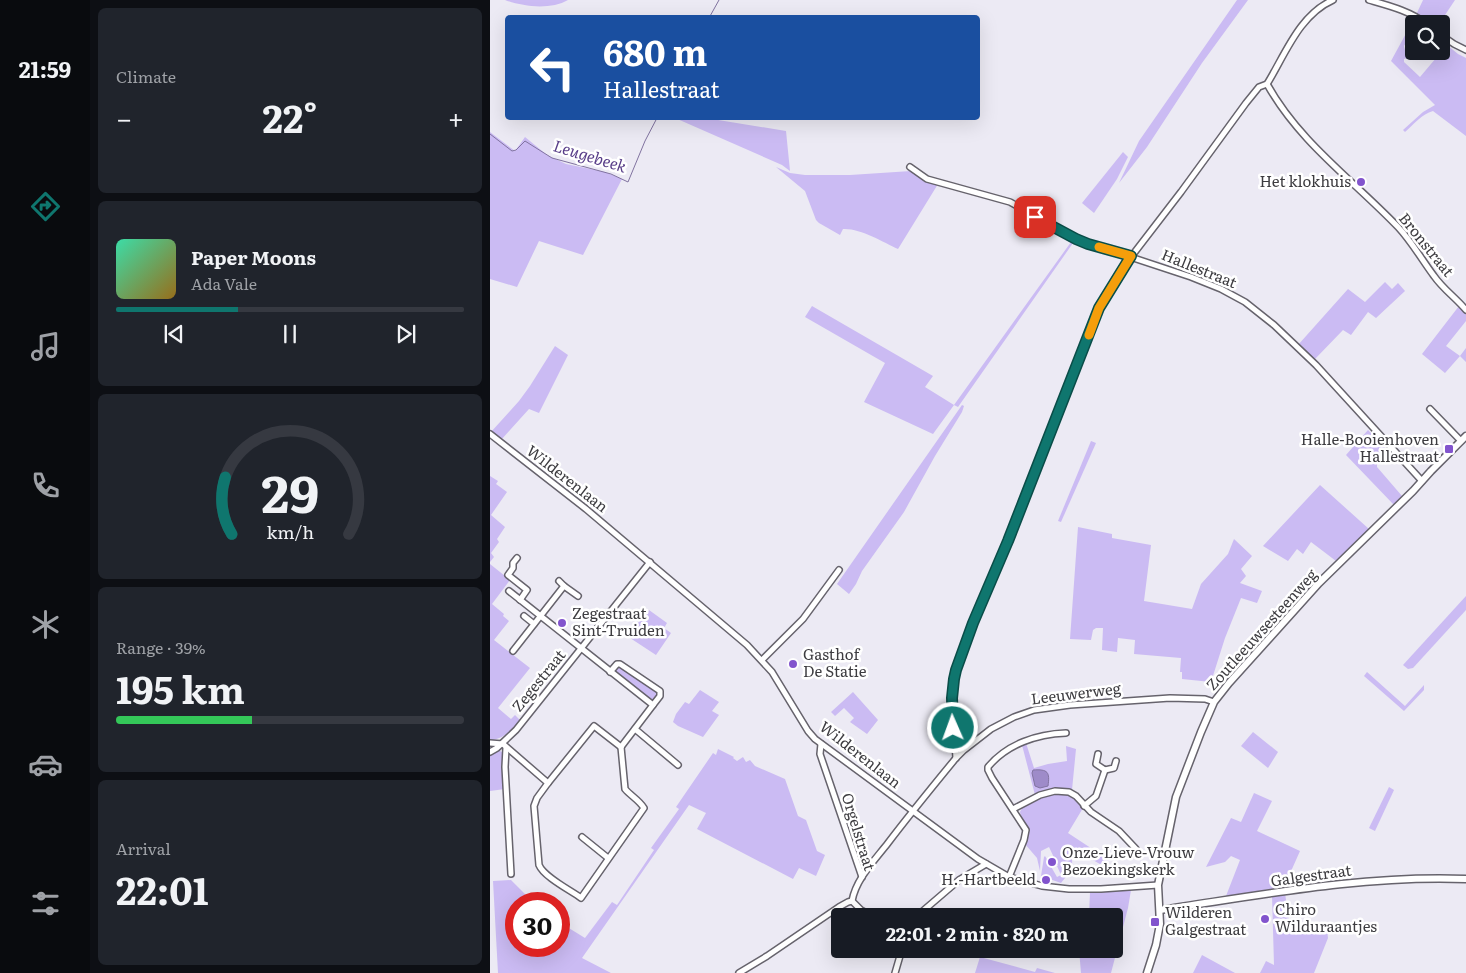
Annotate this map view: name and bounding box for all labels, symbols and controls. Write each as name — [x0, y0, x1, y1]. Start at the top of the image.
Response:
map controls — [1405, 15, 1450, 60]
button: search — [1405, 15, 1450, 60]
text: 680 m — [603, 25, 708, 77]
icon: left — [520, 35, 585, 100]
text: 21:59 — [19, 52, 71, 85]
text: Climate — [116, 64, 176, 88]
text: Hallestraat — [603, 72, 719, 105]
text: 22° — [263, 88, 317, 145]
text: − — [116, 96, 132, 138]
text: + — [448, 96, 464, 138]
water label: Leugebeek — [551, 133, 630, 178]
place label: Het klokhuis — [1259, 169, 1351, 192]
marker: Het klokhuis — [1355, 176, 1367, 188]
icon: directions — [28, 189, 63, 224]
pin — [1014, 196, 1056, 238]
icon: arrive — [1021, 203, 1049, 231]
street label: Bronstraat — [1394, 207, 1460, 281]
street label: Hallestraat — [1158, 242, 1241, 293]
text: Paper Moons — [191, 243, 316, 271]
text: Ada Vale — [191, 271, 257, 295]
icon: previous — [160, 320, 188, 348]
icon: pause — [276, 320, 304, 348]
icon: next — [392, 320, 420, 348]
icon: music — [28, 329, 63, 364]
place label: Halle-Booienhoven Hallestraat — [1301, 427, 1439, 467]
street label: Wilderenlaan — [522, 439, 614, 517]
marker: Halle-Booienhoven Hallestraat — [1443, 443, 1455, 455]
text: 29 — [261, 451, 319, 529]
icon: phone — [28, 468, 63, 503]
text: km/h — [266, 518, 314, 545]
street label: Zoutleeuwsesteenweg — [1200, 563, 1322, 695]
place label: Zegestraat Sint-Truiden — [572, 601, 665, 641]
icon: climate — [28, 607, 63, 642]
marker: Zegestraat Sint-Truiden — [556, 617, 568, 629]
text: Range · 39% — [116, 635, 206, 659]
place label: Gasthof De Statie — [803, 642, 867, 682]
street label: Zegestraat — [505, 644, 570, 716]
marker: Gasthof De Statie — [787, 658, 799, 670]
text: 195 km — [116, 659, 245, 716]
street label: Leeuwerweg — [1030, 676, 1123, 709]
position arrow — [926, 701, 978, 753]
street label: Wilderenlaan — [815, 715, 907, 793]
icon: car — [28, 747, 63, 782]
street label: Orgelstraat — [837, 790, 882, 873]
text: Arrival — [116, 836, 171, 860]
place label: Onze-Lieve-Vrouw Bezoekingskerk — [1062, 840, 1194, 880]
marker: Onze-Lieve-Vrouw Bezoekingskerk — [1046, 856, 1058, 868]
street label: Galgestraat — [1269, 857, 1353, 892]
text: 22:01 — [116, 860, 208, 917]
place label: H.-Hartbeeld — [941, 867, 1036, 890]
marker: H.-Hartbeeld — [1040, 874, 1052, 886]
icon: filters — [28, 886, 63, 921]
speed limit sign: 30 — [505, 892, 570, 957]
place label: Chiro Wilduraantjes — [1275, 897, 1377, 937]
place label: Wilderen Galgestraat — [1165, 900, 1246, 940]
marker: Chiro Wilduraantjes — [1259, 913, 1271, 925]
marker: Wilderen Galgestraat — [1149, 916, 1161, 928]
text: 22:01 · 2 min · 820 m — [886, 919, 1068, 947]

